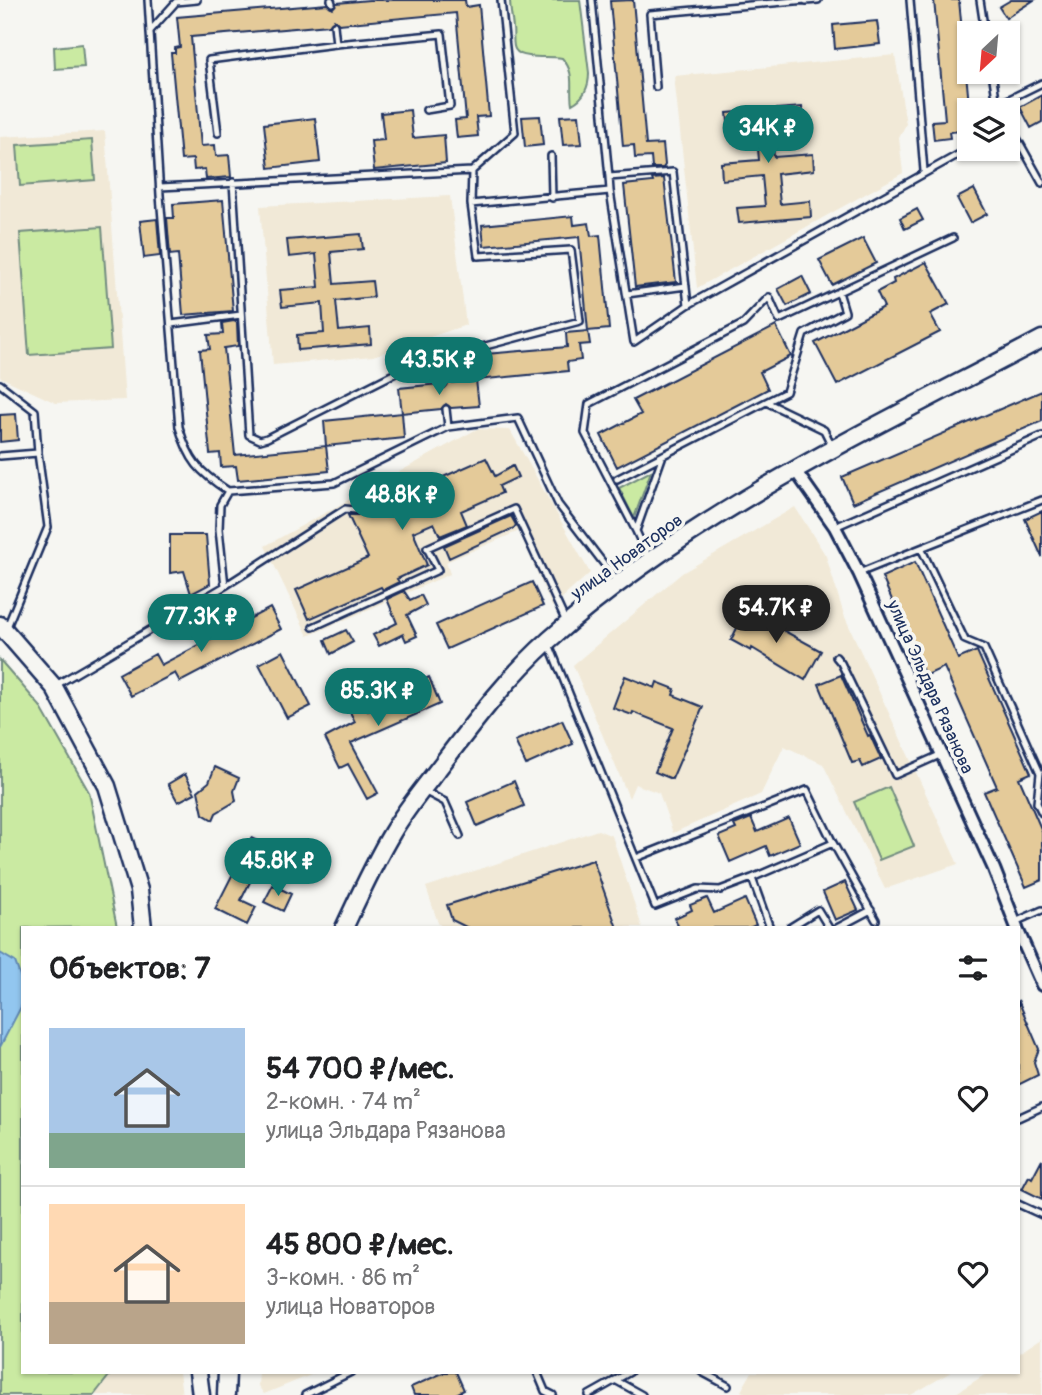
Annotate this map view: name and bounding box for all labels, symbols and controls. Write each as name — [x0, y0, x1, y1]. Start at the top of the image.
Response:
north arrow — [957, 21, 1020, 84]
map controls — [957, 21, 1020, 161]
button: layers — [957, 98, 1020, 161]
pin: 34K ₽ — [719, 106, 817, 165]
text: 34K ₽ — [739, 113, 797, 142]
pin: 43.5K ₽ — [374, 338, 504, 397]
text: 43.5K ₽ — [401, 345, 477, 374]
pin: 48.8K ₽ — [337, 472, 467, 532]
text: 48.8K ₽ — [365, 480, 439, 509]
street label: улица Новаторов — [566, 509, 687, 606]
pin: 54.7K ₽ — [711, 586, 841, 645]
text: 54.7K ₽ — [738, 593, 814, 622]
pin: 77.3K ₽ — [136, 594, 266, 654]
street label: улица Эльдара Рязанова — [881, 596, 979, 777]
text: 77.3K ₽ — [164, 602, 238, 631]
pin: 85.3K ₽ — [313, 668, 443, 728]
text: 85.3K ₽ — [341, 676, 415, 705]
pin: 45.8K ₽ — [213, 838, 343, 898]
text: 45.8K ₽ — [240, 846, 316, 875]
icon: filters — [954, 949, 992, 987]
text: Объектов: 7 — [49, 950, 210, 987]
text: 54 700 ₽/мес. — [266, 1050, 455, 1087]
icon: home — [105, 1056, 189, 1140]
icon: heart — [954, 1079, 992, 1117]
text: 2-комн. · 74 m² — [266, 1087, 421, 1116]
text: улица Эльдара Рязанова — [266, 1116, 506, 1145]
text: 45 800 ₽/мес. — [266, 1226, 454, 1263]
icon: home — [105, 1232, 189, 1316]
icon: heart — [954, 1255, 992, 1293]
text: 3-комн. · 86 m² — [266, 1263, 420, 1292]
text: улица Новаторов — [266, 1292, 436, 1321]

